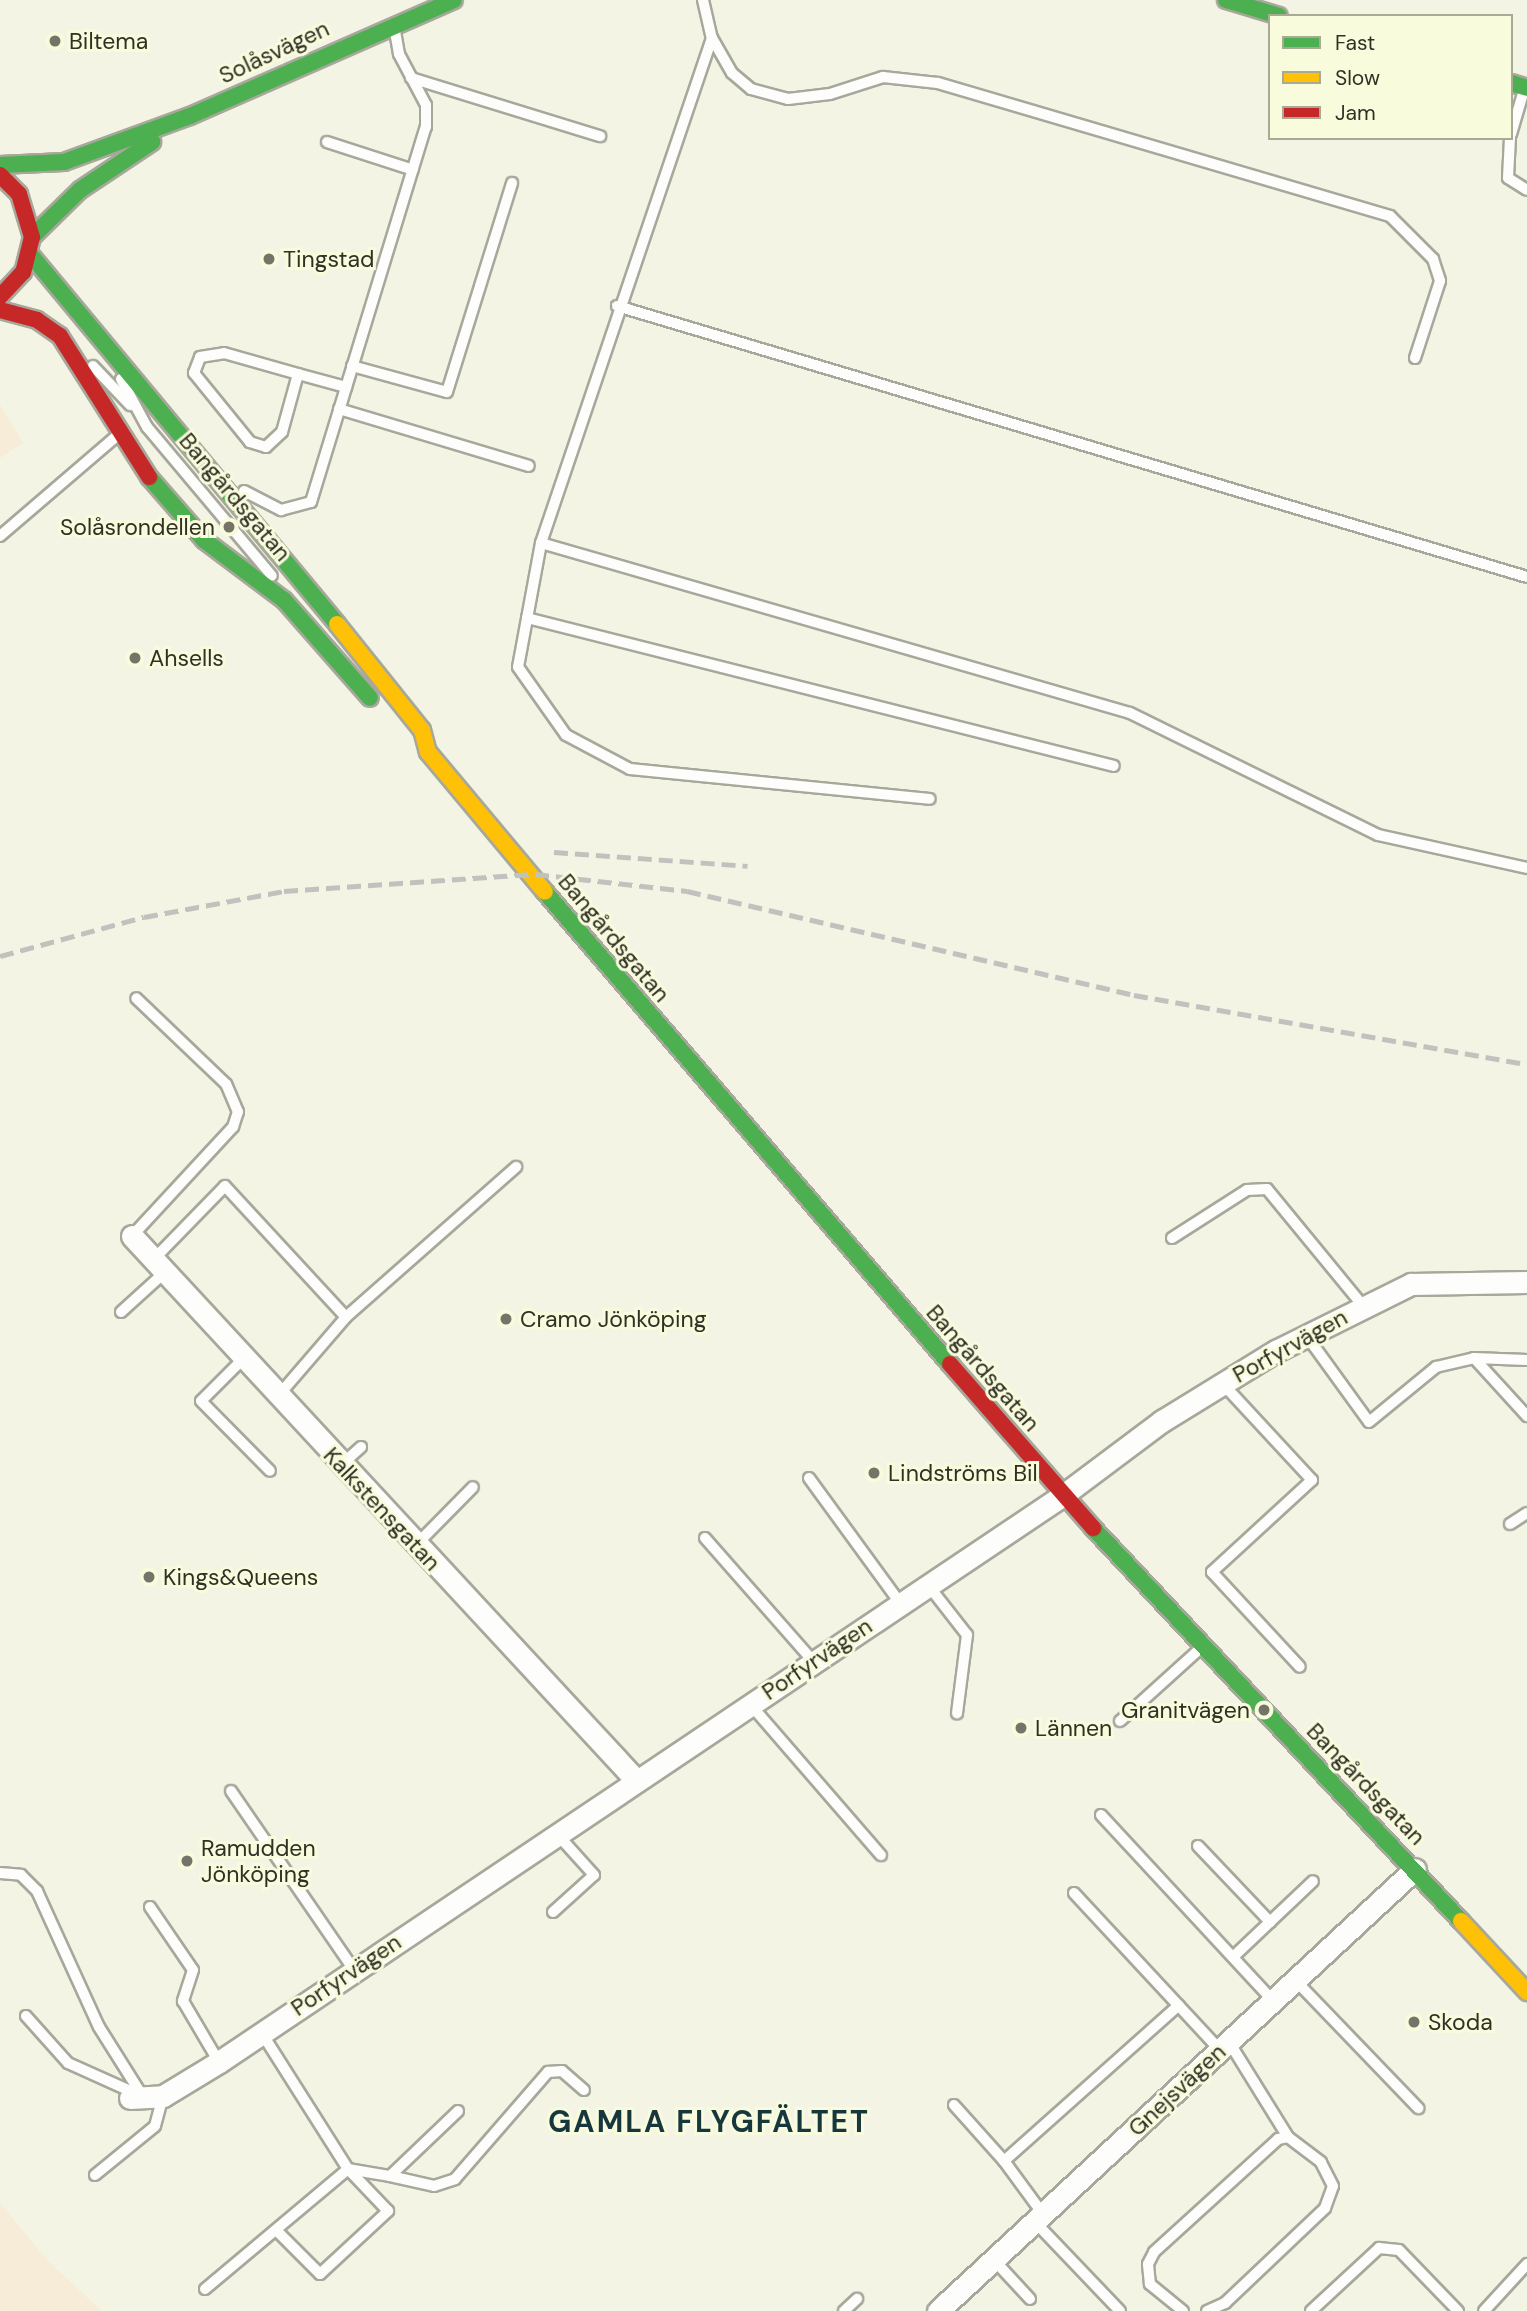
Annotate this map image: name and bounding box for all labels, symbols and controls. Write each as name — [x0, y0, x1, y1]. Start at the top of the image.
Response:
legend — [1268, 14, 1513, 140]
street label: Solåsvägen — [215, 15, 333, 89]
place label: Biltema — [69, 27, 148, 55]
text: Fast — [1335, 29, 1375, 57]
marker: Biltema — [47, 33, 63, 49]
text: Slow — [1335, 64, 1380, 92]
text: Jam — [1335, 99, 1376, 127]
place label: Tingstad — [283, 245, 374, 273]
marker: Tingstad — [261, 251, 277, 267]
street label: Bangårdsgatan — [173, 427, 297, 567]
place label: Solåsrondellen — [60, 513, 215, 541]
marker: Solåsrondellen — [221, 519, 237, 535]
place label: Ahsells — [149, 644, 224, 672]
marker: Ahsells — [127, 650, 143, 666]
street label: Bangårdsgatan — [552, 868, 676, 1008]
street label: Bangårdsgatan — [921, 1299, 1045, 1437]
street label: Porfyrvägen — [1228, 1303, 1352, 1389]
place label: Cramo Jönköping — [520, 1305, 706, 1333]
marker: Cramo Jönköping — [498, 1311, 514, 1327]
street label: Kalkstensgatan — [318, 1442, 446, 1576]
place label: Lindströms Bil — [888, 1459, 1038, 1487]
marker: Lindströms Bil — [866, 1465, 882, 1481]
place label: Kings&Queens — [163, 1563, 318, 1591]
marker: Kings&Queens — [141, 1569, 157, 1585]
street label: Porfyrvägen — [757, 1612, 877, 1706]
place label: Granitvägen — [1121, 1696, 1250, 1724]
marker: Granitvägen — [1256, 1702, 1272, 1718]
place label: Lännen — [1035, 1714, 1112, 1742]
street label: Bangårdsgatan — [1301, 1717, 1431, 1851]
marker: Lännen — [1013, 1720, 1029, 1736]
place label: Ramudden Jönköping — [201, 1834, 316, 1888]
marker: Ramudden Jönköping — [179, 1853, 195, 1869]
street label: Porfyrvägen — [286, 1928, 406, 2022]
place label: Skoda — [1428, 2008, 1493, 2036]
marker: Skoda — [1406, 2014, 1422, 2030]
street label: Gnejsvägen — [1123, 2038, 1231, 2142]
district label: GAMLA FLYGFÄLTET — [550, 2104, 868, 2140]

